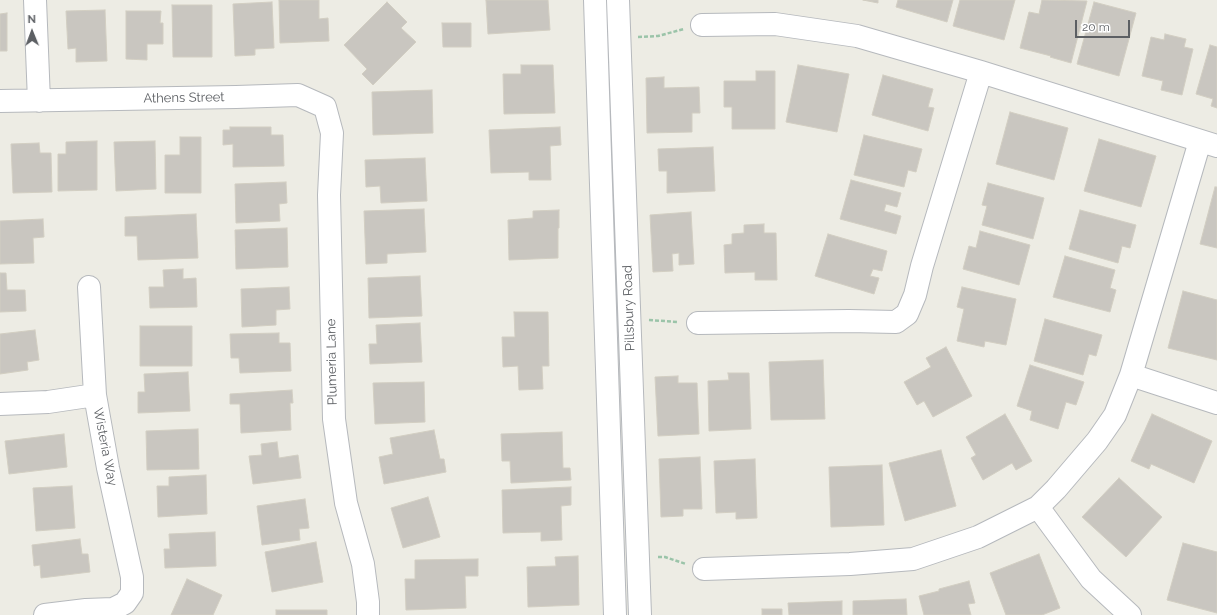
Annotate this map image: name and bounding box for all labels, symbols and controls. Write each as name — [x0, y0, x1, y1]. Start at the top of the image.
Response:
north arrow — [12, 12, 52, 52]
scale bar — [1077, 12, 1132, 38]
text: N — [27, 13, 36, 26]
text: 20 m — [1082, 20, 1110, 34]
street label: Athens Street — [143, 89, 225, 107]
street label: Pillsbury Road — [620, 265, 638, 351]
street label: Plumeria Lane — [323, 319, 341, 405]
street label: Wisteria Way — [90, 407, 120, 487]

